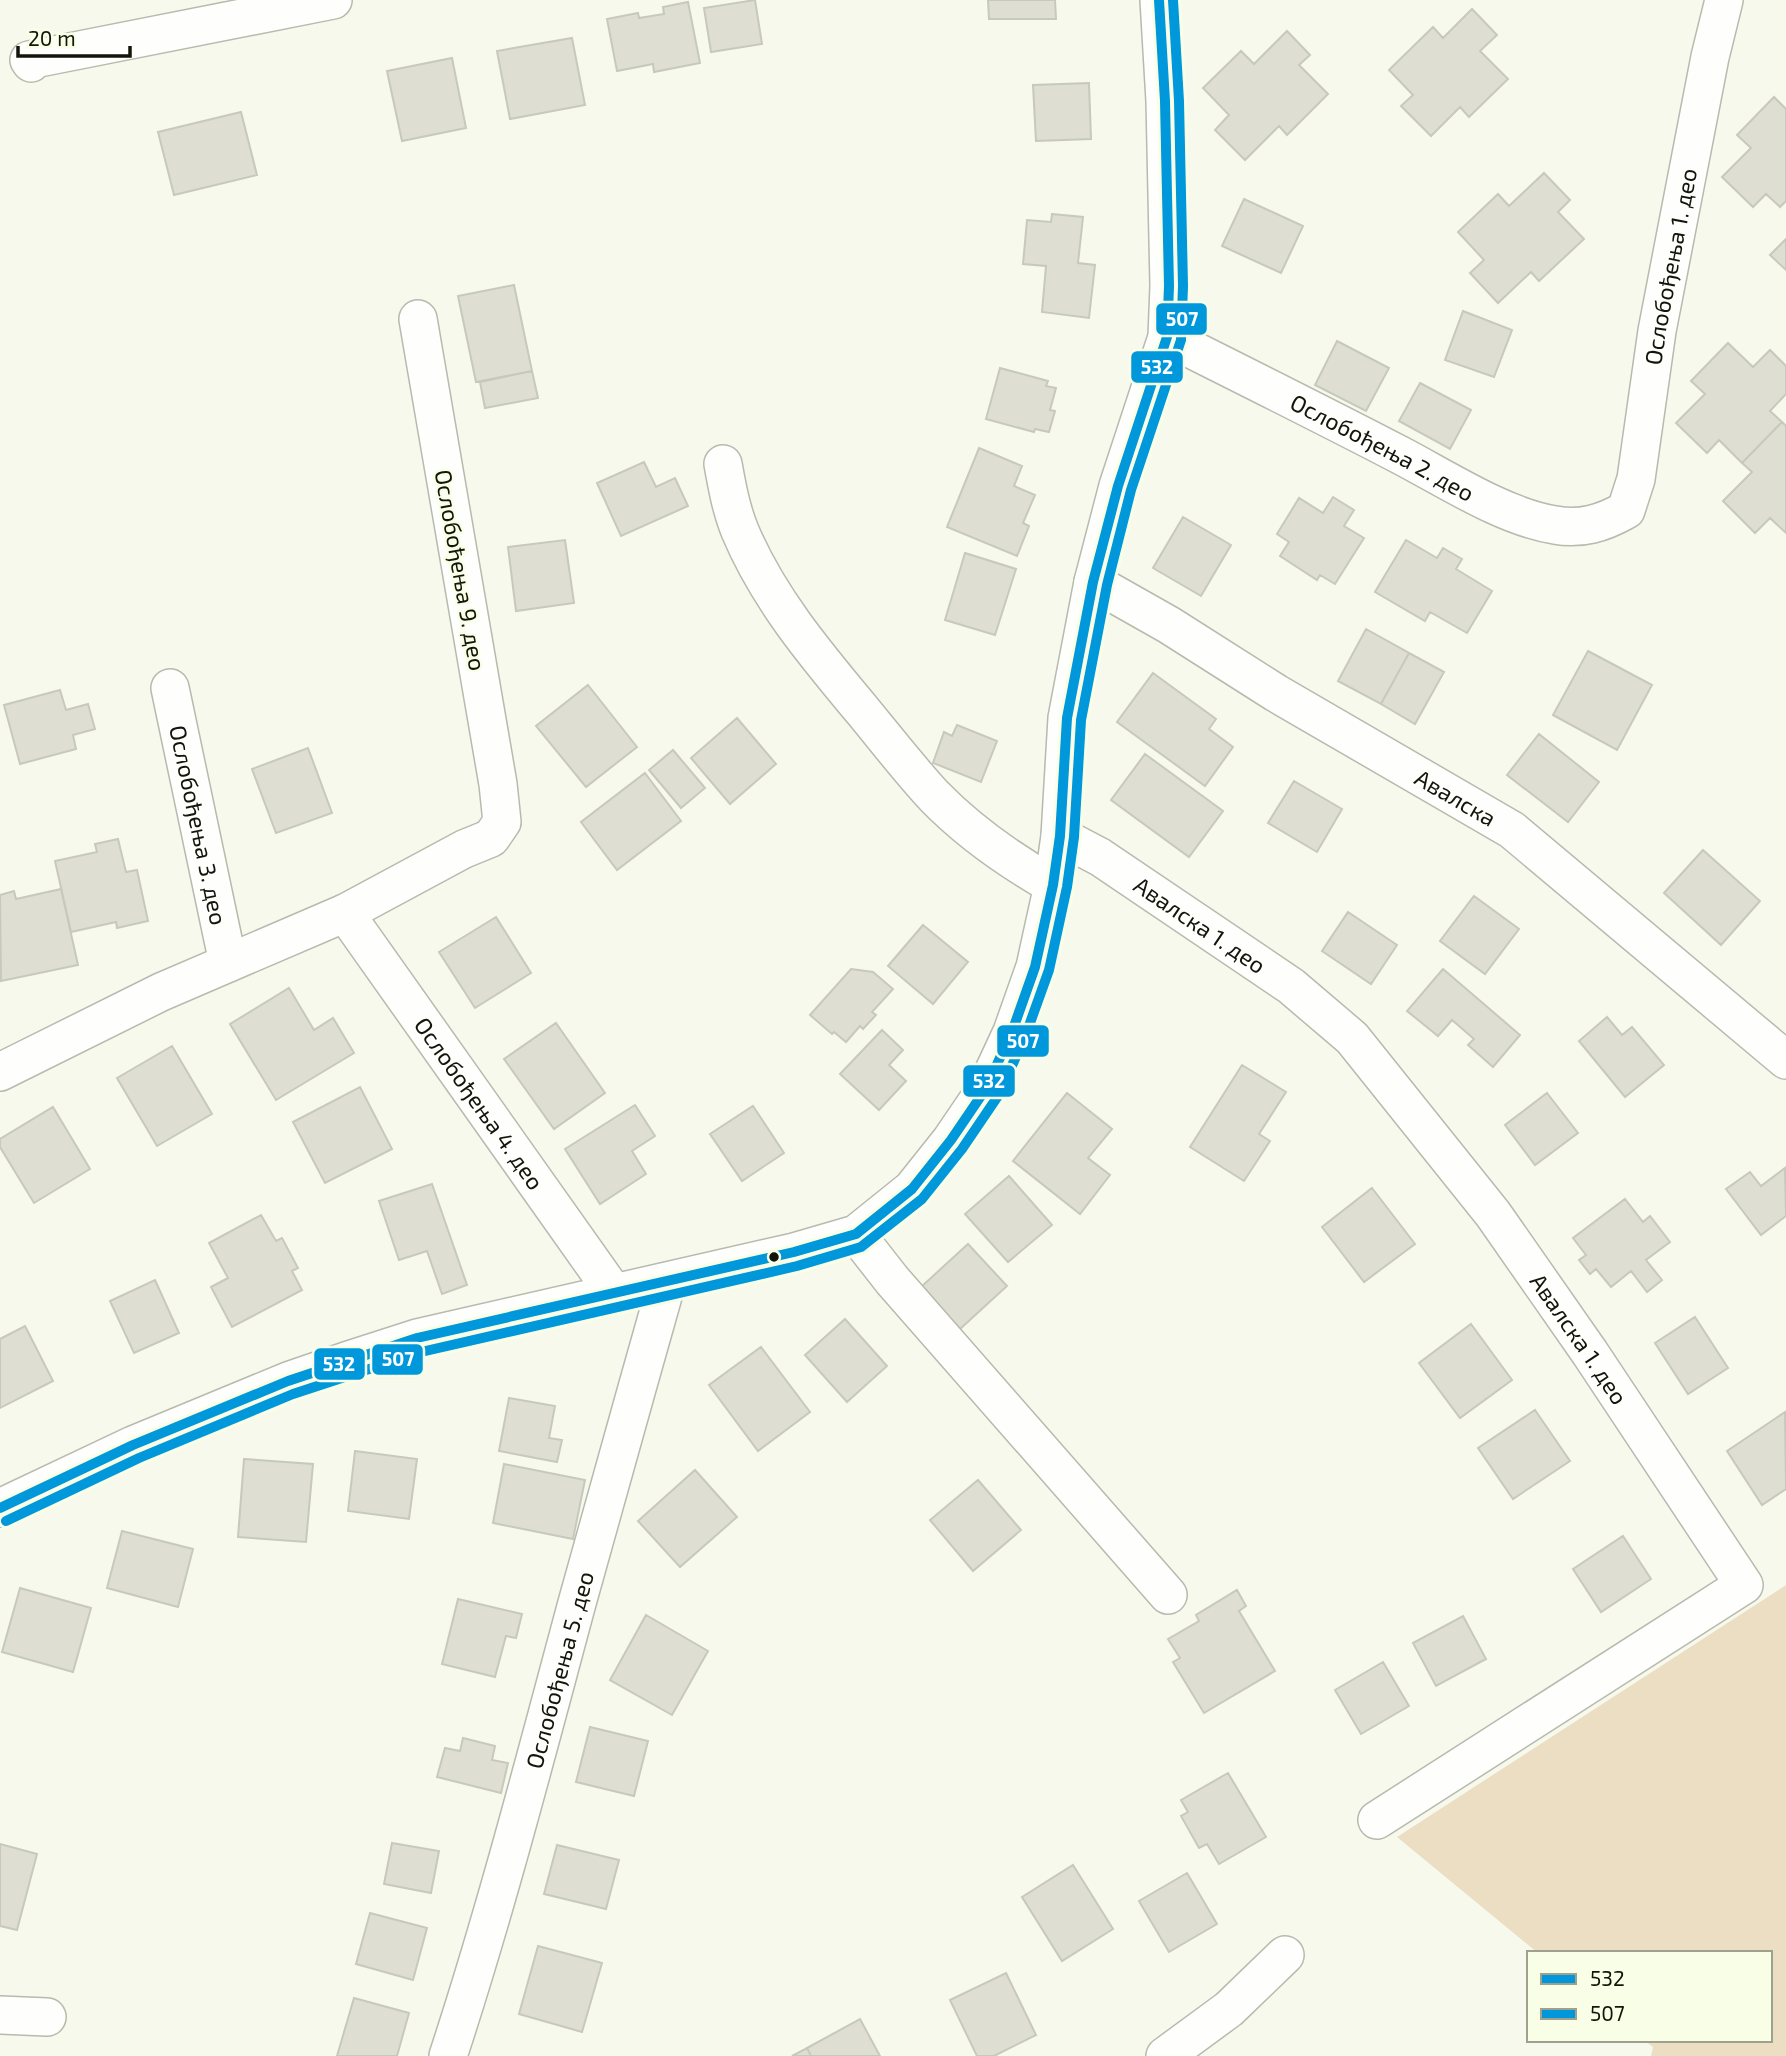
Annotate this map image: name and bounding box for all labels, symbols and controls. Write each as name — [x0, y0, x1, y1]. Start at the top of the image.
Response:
scale bar — [18, 14, 130, 58]
text: 20 m — [28, 25, 76, 50]
street label: Ослобођења 1. део — [1638, 166, 1702, 367]
line badge: 507 — [1155, 302, 1208, 336]
text: 507 — [1166, 307, 1198, 330]
line badge: 532 — [1130, 350, 1184, 384]
text: 532 — [1141, 355, 1173, 378]
street label: Ослобођења 2. део — [1286, 387, 1479, 507]
street label: Ослобођења 9. део — [430, 467, 492, 673]
street label: Ослобођења 3. део — [164, 723, 234, 927]
street label: Авалска — [1410, 763, 1501, 832]
street label: Авалска 1. део — [1129, 870, 1271, 979]
street label: Ослобођења 4. део — [409, 1012, 550, 1195]
line badge: 507 — [996, 1024, 1050, 1058]
text: 507 — [1007, 1029, 1039, 1052]
line badge: 532 — [962, 1064, 1016, 1098]
text: 532 — [973, 1069, 1005, 1092]
unlabelled marker — [767, 1250, 781, 1264]
street label: Авалска 1. део — [1525, 1268, 1634, 1410]
line badge: 507 — [371, 1343, 424, 1376]
line badge: 532 — [313, 1347, 366, 1381]
text: 507 — [382, 1347, 414, 1370]
text: 532 — [323, 1352, 355, 1375]
street label: Ослобођења 5. део — [519, 1568, 599, 1771]
legend — [1527, 1951, 1772, 2042]
text: 532 — [1590, 1965, 1625, 1990]
text: 507 — [1590, 2000, 1625, 2025]

